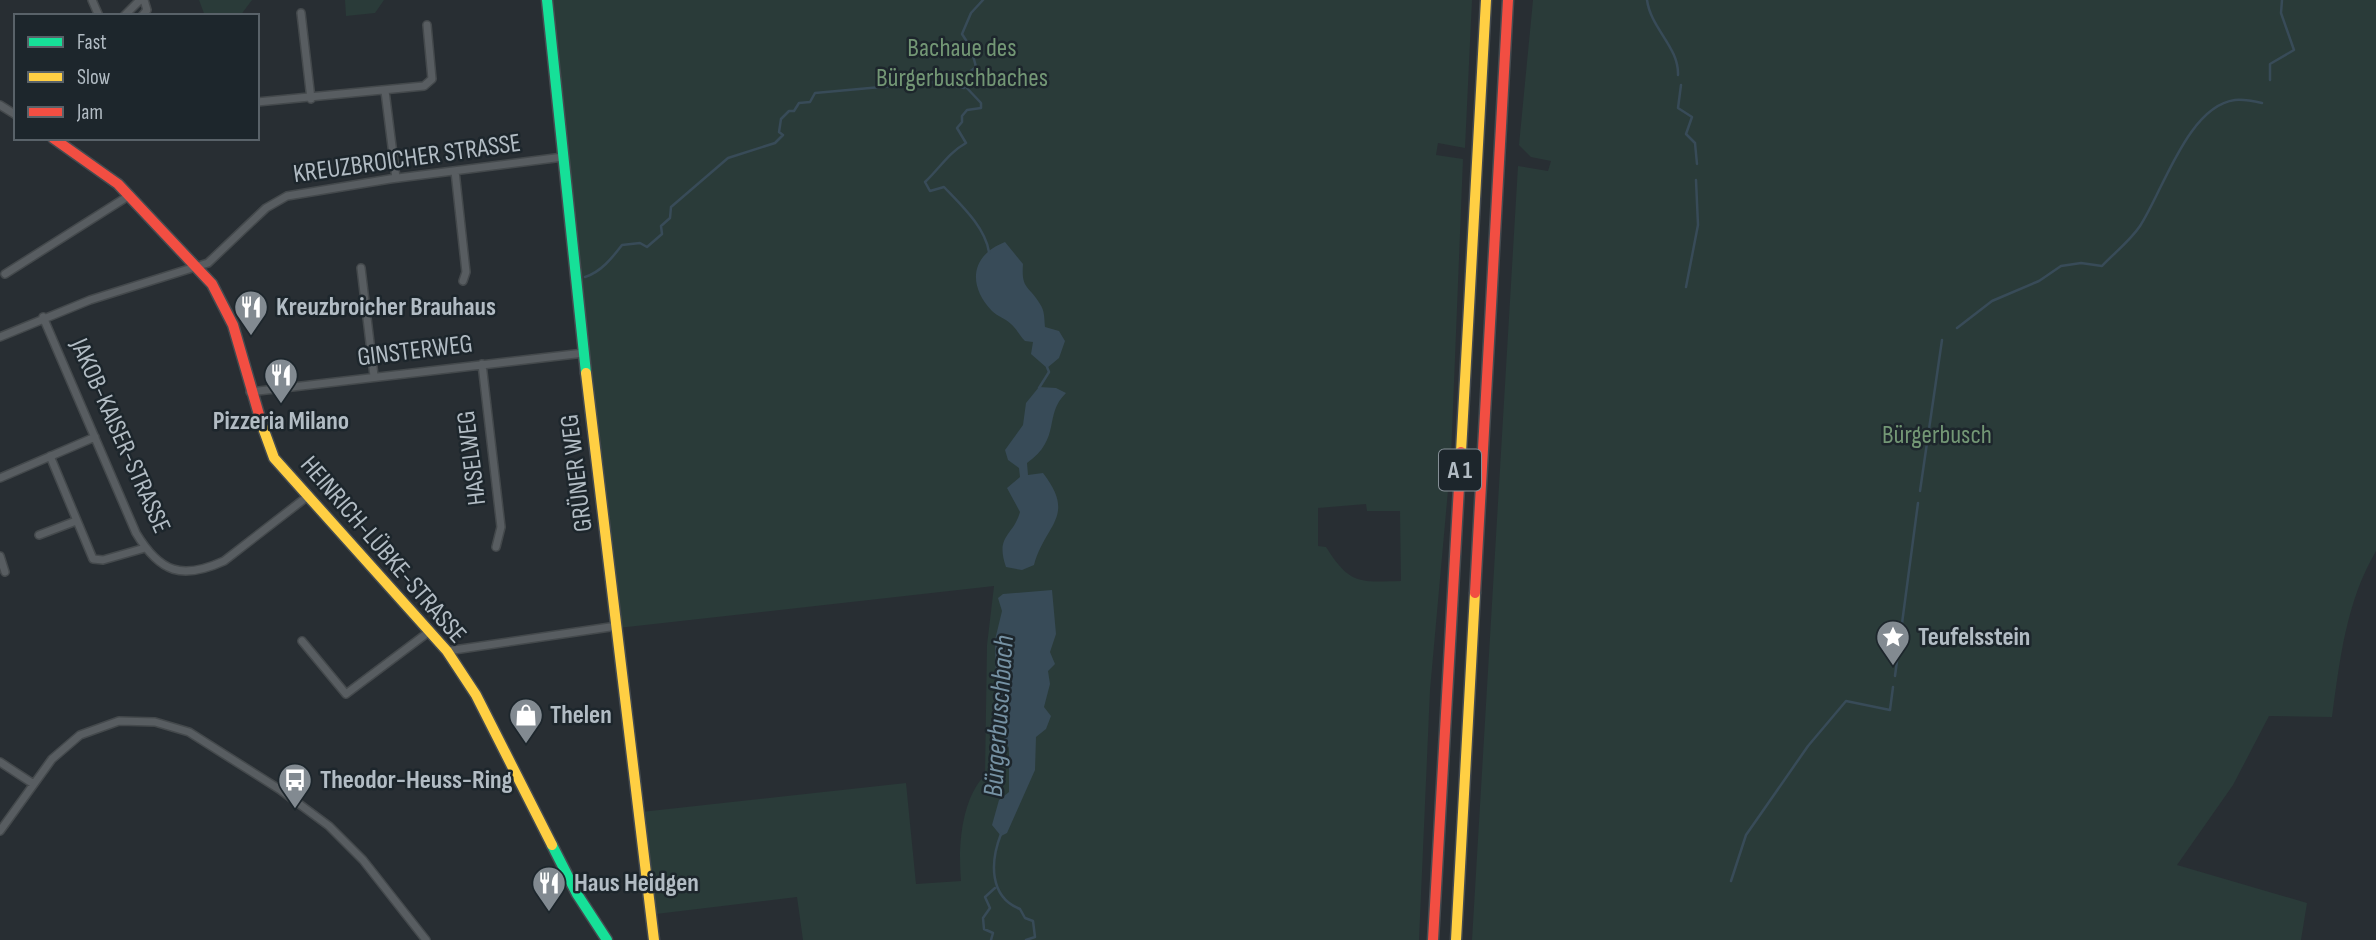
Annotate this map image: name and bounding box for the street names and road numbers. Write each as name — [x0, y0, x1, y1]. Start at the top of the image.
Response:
street label: KREUZBROICHER STRASSE — [291, 128, 523, 190]
street label: GINSTERWEG — [356, 329, 474, 373]
street label: JAKOB-KAISER-STRASSE — [63, 333, 177, 538]
street label: HASELWEG — [451, 409, 493, 507]
street label: GRÜNER WEG — [554, 412, 600, 534]
road number: A 1 — [1439, 449, 1481, 490]
street label: HEINRICH-LÜBKE-STRASSE — [293, 450, 473, 650]

